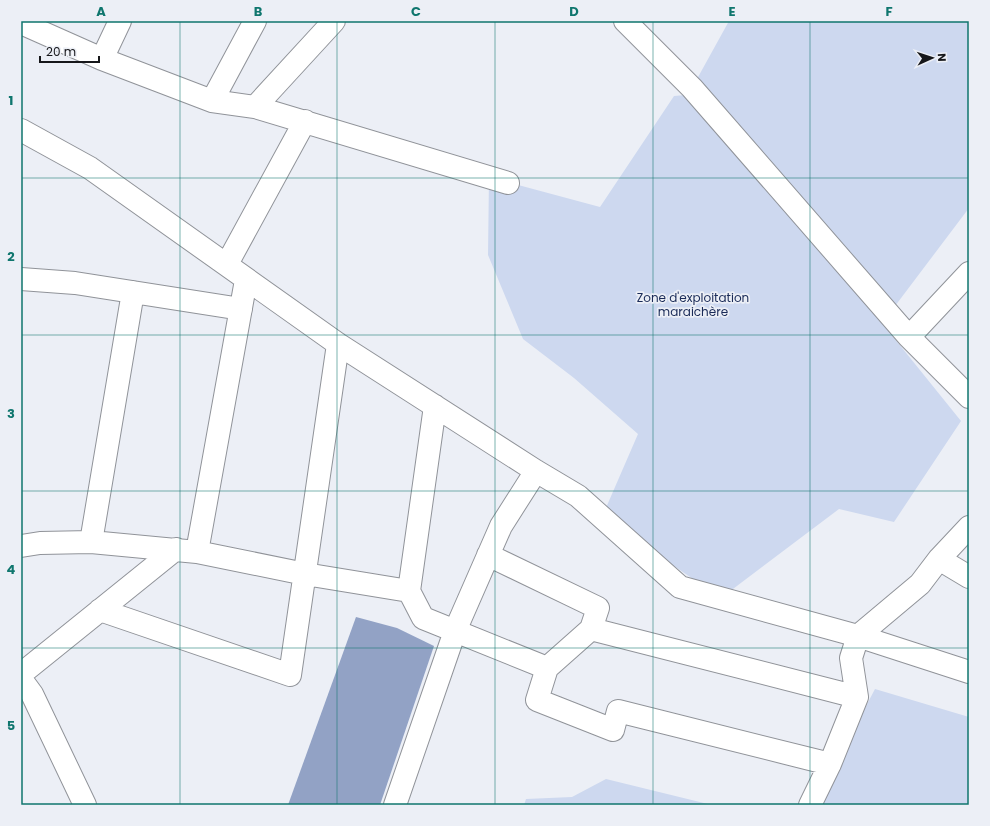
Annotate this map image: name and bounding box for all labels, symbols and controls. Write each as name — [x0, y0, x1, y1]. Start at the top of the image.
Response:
text: A — [96, 2, 106, 21]
text: B — [254, 2, 263, 21]
text: C — [411, 2, 421, 21]
text: D — [569, 2, 579, 21]
text: E — [728, 2, 736, 21]
text: F — [885, 2, 893, 21]
scale bar — [40, 38, 99, 64]
north arrow — [912, 38, 952, 78]
text: 20 m — [46, 43, 76, 60]
text: N — [934, 53, 950, 62]
text: 1 — [9, 91, 13, 110]
text: 2 — [7, 247, 15, 266]
park label: Zone d'exploitation maraichère — [637, 289, 749, 320]
text: 3 — [7, 404, 15, 423]
text: 4 — [7, 560, 16, 579]
text: 5 — [7, 716, 15, 735]

